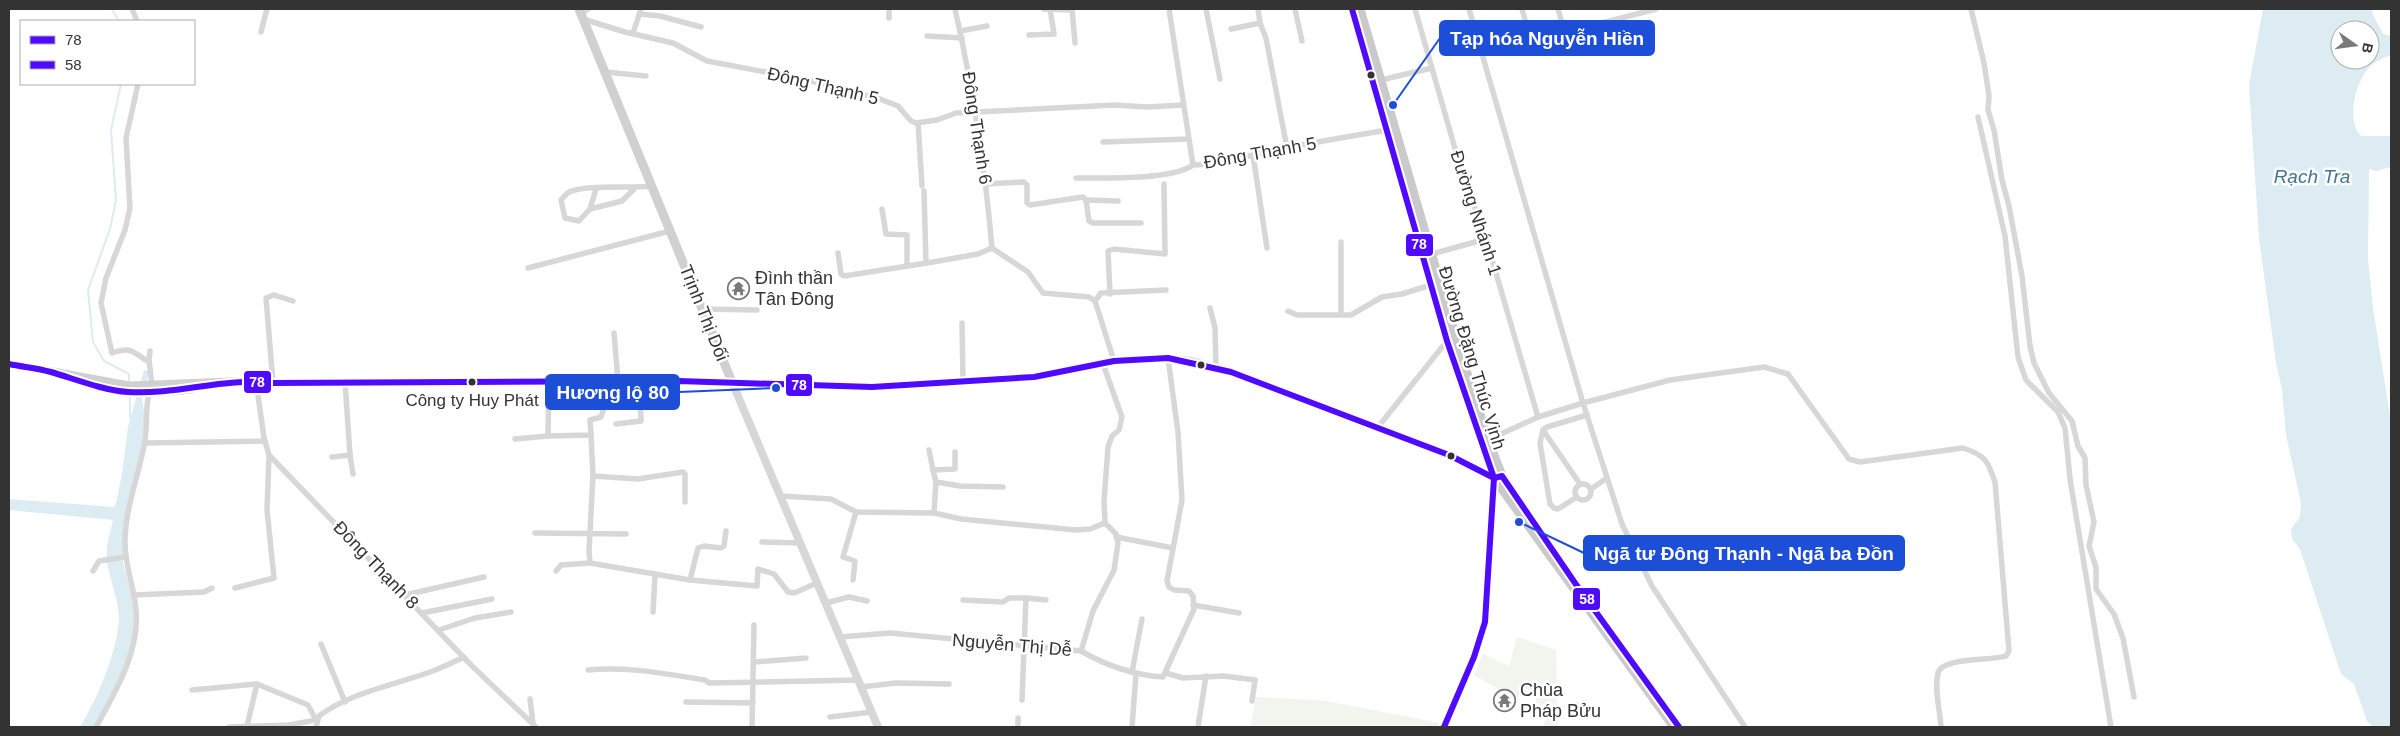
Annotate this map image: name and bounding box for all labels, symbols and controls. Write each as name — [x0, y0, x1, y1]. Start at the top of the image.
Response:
legend — [20, 20, 195, 85]
north arrow — [2330, 20, 2380, 70]
callout: Tạp hóa Nguyễn Hiền — [1440, 21, 1654, 55]
text: Tạp hóa Nguyễn Hiền — [1450, 28, 1644, 49]
text: 78 — [65, 31, 82, 48]
text: B — [2359, 41, 2377, 55]
text: 58 — [65, 56, 82, 73]
street label: Đông Thạnh 5 — [765, 63, 881, 109]
street label: Đông Thạnh 6 — [958, 70, 996, 186]
unlabelled marker — [1366, 70, 1376, 80]
street label: Đông Thạnh 5 — [1202, 133, 1318, 173]
street label: Đường Nhánh 1 — [1446, 148, 1506, 278]
water label: Rạch Tra — [2274, 166, 2350, 187]
line badge: 78 — [1405, 233, 1434, 257]
text: 78 — [1411, 236, 1427, 252]
street label: Trịnh Thị Dối — [676, 262, 732, 364]
street label: Đường Đặng Thúc Vịnh — [1435, 264, 1509, 452]
place label: Đình thần Tân Đông — [755, 268, 834, 309]
temple icon: Đình thần Tân Đông — [727, 276, 751, 300]
unlabelled marker — [1196, 360, 1206, 370]
line badge: 78 — [243, 370, 272, 394]
line badge: 78 — [785, 373, 813, 397]
text: 78 — [249, 374, 265, 390]
callout: Hương lộ 80 — [546, 375, 679, 409]
marker: Công ty Huy Phát — [467, 377, 477, 387]
text: 78 — [791, 377, 807, 393]
text: Hương lộ 80 — [557, 382, 669, 403]
place label: Công ty Huy Phát — [405, 391, 539, 410]
unlabelled marker — [1446, 451, 1456, 461]
street label: Đông Thạnh 8 — [329, 517, 423, 613]
callout: Ngã tư Đông Thạnh - Ngã ba Đồn — [1584, 536, 1904, 570]
text: Ngã tư Đông Thạnh - Ngã ba Đồn — [1594, 543, 1894, 564]
line badge: 58 — [1572, 587, 1601, 611]
text: 58 — [1579, 591, 1595, 607]
street label: Nguyễn Thị Dễ — [951, 629, 1073, 660]
place label: Chùa Pháp Bửu — [1520, 680, 1601, 721]
temple icon: Chùa Pháp Bửu — [1492, 688, 1516, 712]

